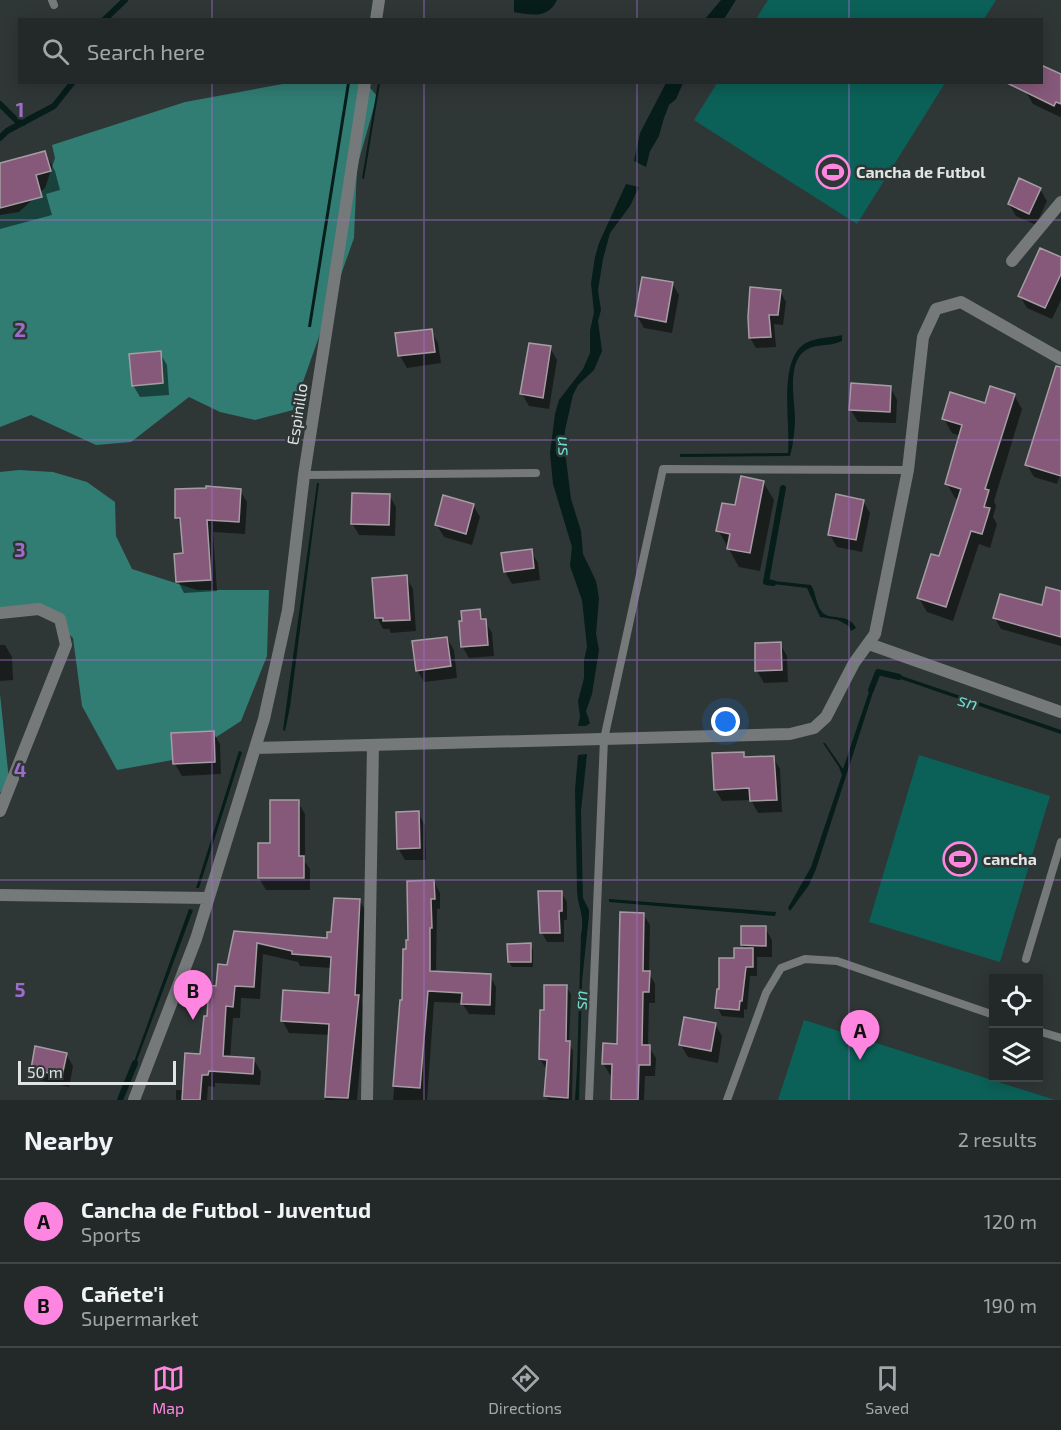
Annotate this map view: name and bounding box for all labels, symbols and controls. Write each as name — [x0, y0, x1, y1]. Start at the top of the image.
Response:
search box — [18, 18, 1043, 84]
icon: search — [39, 35, 72, 68]
text: Search here — [87, 38, 205, 64]
text: 1 — [16, 97, 24, 121]
sports icon: Cancha de Futbol — [815, 154, 851, 190]
place label: Cancha de Futbol — [856, 162, 986, 181]
text: 2 — [14, 317, 26, 341]
street label: Espinillo — [282, 382, 311, 446]
water label: sn — [549, 436, 571, 456]
text: 3 — [14, 537, 26, 561]
water label: sn — [956, 688, 981, 715]
your location — [711, 707, 740, 736]
text: 4 — [14, 757, 27, 781]
sports icon: cancha — [942, 841, 978, 877]
place label: cancha — [983, 849, 1037, 868]
pin: B — [174, 970, 212, 1020]
map controls — [989, 974, 1043, 1082]
button: locate — [989, 974, 1043, 1028]
text: 5 — [14, 977, 26, 1001]
water label: sn — [569, 990, 591, 1010]
pin: A — [840, 1010, 880, 1060]
button: layers — [989, 1028, 1043, 1082]
scale bar — [18, 1058, 176, 1086]
text: 50 m — [27, 1062, 63, 1081]
text: Nearby — [24, 1124, 113, 1155]
text: 2 results — [958, 1127, 1037, 1151]
text: Cancha de Futbol - Juventud — [81, 1196, 371, 1222]
text: A — [37, 1209, 50, 1233]
text: 120 m — [984, 1209, 1037, 1233]
text: Sports — [81, 1222, 141, 1246]
text: Cañete'i — [81, 1280, 164, 1306]
text: B — [37, 1293, 50, 1317]
text: 190 m — [984, 1293, 1037, 1317]
text: Supermarket — [81, 1306, 199, 1330]
tab: Map — [152, 1362, 185, 1417]
tab: Directions — [488, 1362, 562, 1417]
tab: Saved — [865, 1362, 909, 1417]

